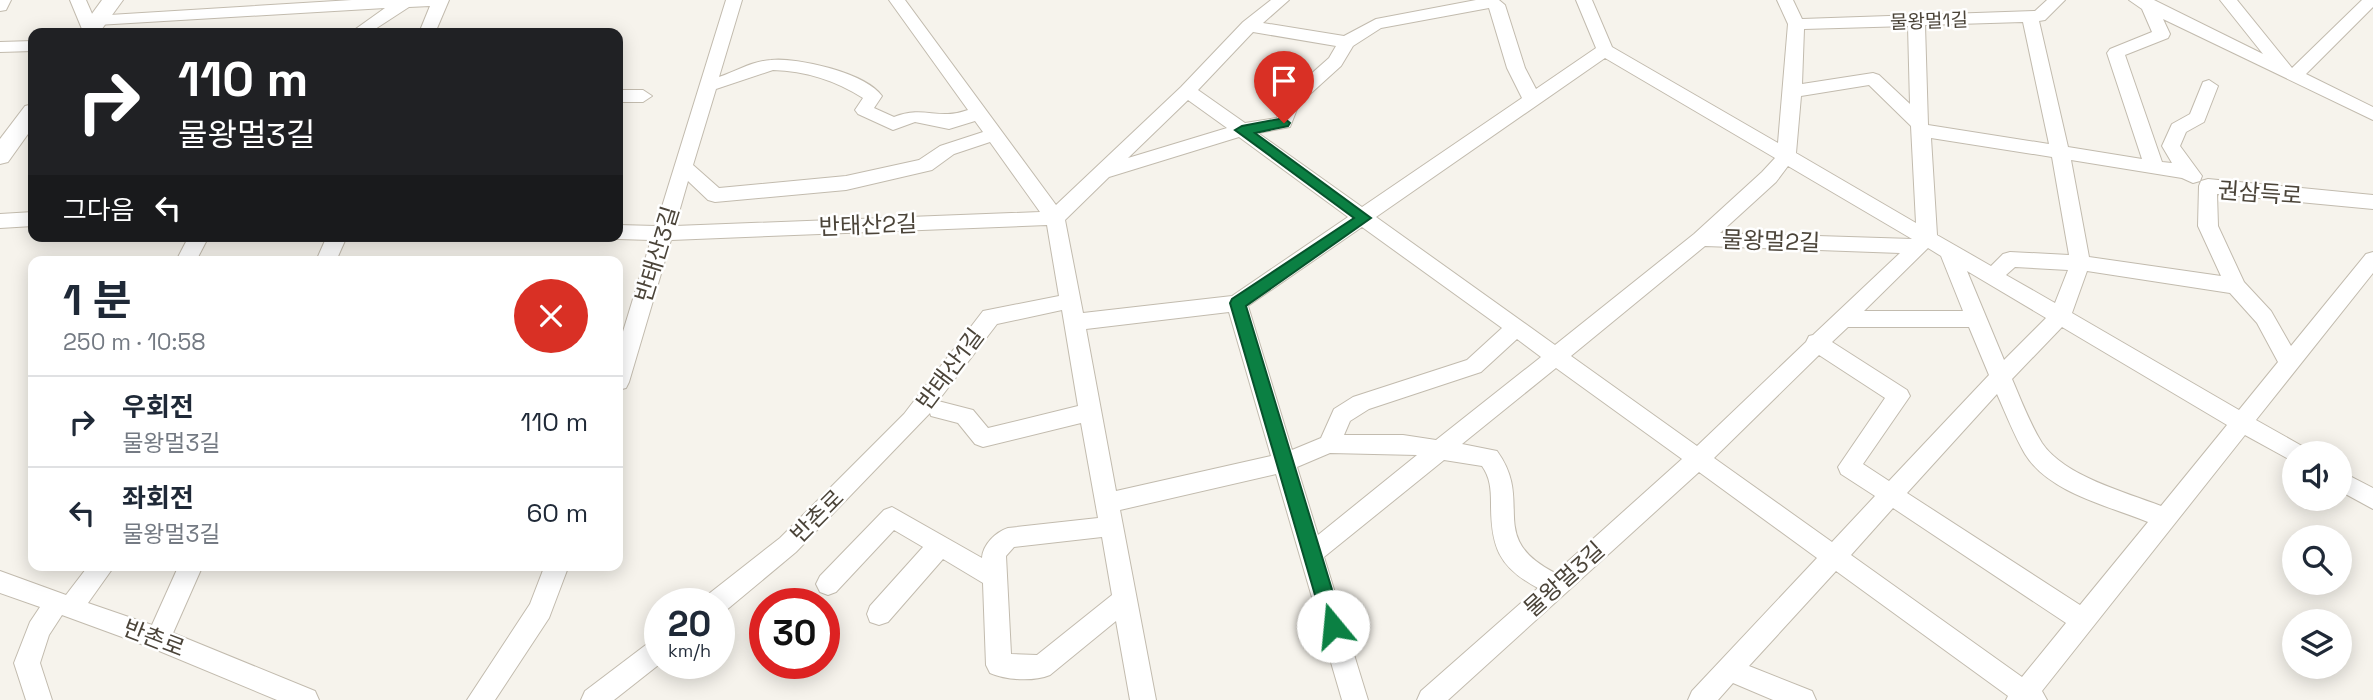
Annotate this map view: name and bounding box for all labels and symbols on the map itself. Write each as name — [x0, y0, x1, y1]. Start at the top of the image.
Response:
street label: 물왕멀1길 — [1890, 7, 1968, 35]
pin — [1254, 51, 1314, 123]
street label: 권삼득로 — [2217, 175, 2303, 211]
street label: 반태산3길 — [628, 202, 686, 306]
street label: 반태산2길 — [818, 208, 918, 242]
street label: 물왕멀2길 — [1721, 224, 1821, 258]
street label: 반태산1길 — [910, 322, 990, 416]
street label: 반촌로 — [784, 483, 850, 549]
street label: 물왕멀3길 — [1517, 535, 1611, 623]
speed limit sign: 30 — [749, 588, 840, 679]
position arrow — [1296, 589, 1370, 663]
street label: 반촌로 — [119, 613, 189, 663]

